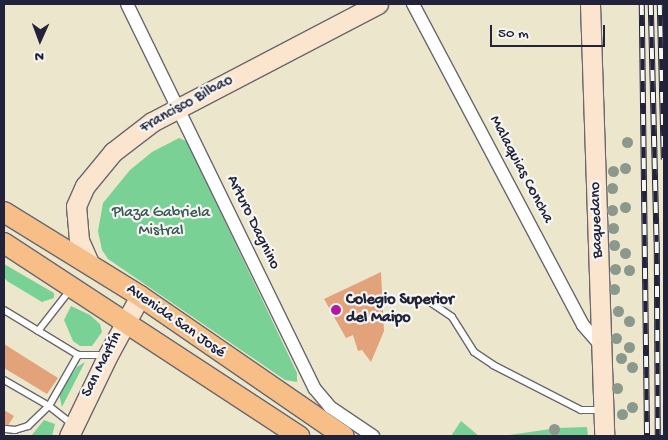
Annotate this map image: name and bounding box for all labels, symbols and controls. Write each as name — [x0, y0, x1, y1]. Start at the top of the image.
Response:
north arrow — [15, 15, 65, 65]
scale bar — [493, 15, 608, 47]
text: 50 m — [498, 25, 529, 43]
text: N — [35, 47, 44, 64]
street label: Francisco Bilbao — [137, 72, 237, 138]
street label: Malaquias Concha — [484, 113, 556, 227]
street label: Arturo Dagnino — [221, 173, 283, 273]
street label: Baquedano — [587, 181, 609, 259]
park label: Plaza Gabriela Mistral — [112, 204, 210, 242]
street label: Avenida San José — [122, 281, 228, 363]
place label: Colegio Superior del Maipo — [346, 291, 454, 329]
marker: Colegio Superior del Maipo — [330, 304, 342, 316]
street label: San Martín — [78, 329, 128, 401]

